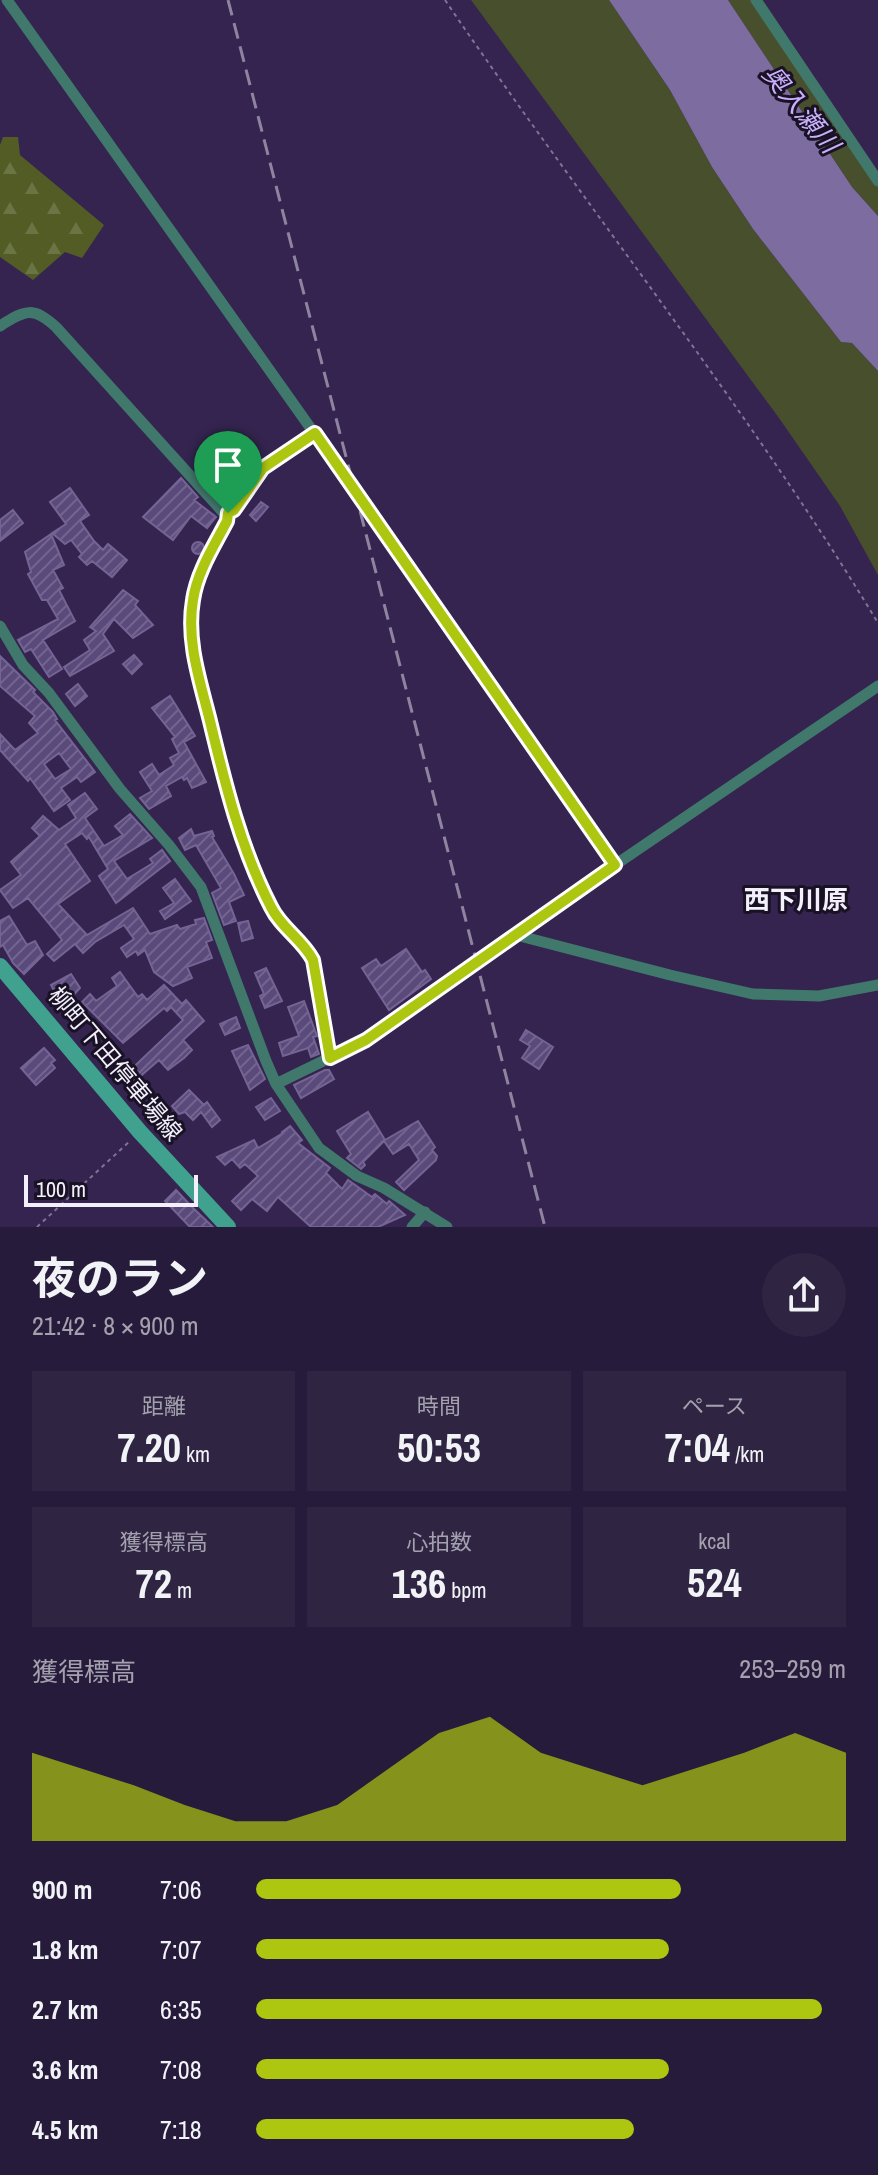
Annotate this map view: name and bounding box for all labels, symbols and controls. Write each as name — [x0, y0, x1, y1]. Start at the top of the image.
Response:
water label: 奥入瀬川 — [755, 57, 850, 162]
pin — [194, 431, 262, 513]
icon: arrive — [206, 443, 250, 487]
district label: 西下川原 — [744, 882, 848, 917]
street label: 柳町下田停車場線 — [42, 980, 190, 1147]
scale bar — [24, 1171, 198, 1207]
text: 100 m — [36, 1174, 86, 1204]
text: 夜のラン — [32, 1248, 208, 1308]
button: share — [762, 1253, 846, 1337]
text: 21:42 · 8 × 900 m — [32, 1308, 199, 1343]
text: 距離 — [142, 1391, 186, 1421]
text: 時間 — [417, 1391, 461, 1421]
text: ペース — [682, 1391, 747, 1421]
text: 7.20 — [117, 1421, 181, 1474]
text: 50:53 — [397, 1421, 481, 1474]
text: 7:04 — [664, 1421, 730, 1474]
text: km — [181, 1439, 210, 1469]
text: /km — [730, 1439, 764, 1469]
text: kcal — [698, 1526, 730, 1556]
text: 獲得標高 — [120, 1527, 208, 1557]
text: 心拍数 — [406, 1527, 472, 1557]
text: 524 — [687, 1556, 742, 1609]
text: 72 — [135, 1557, 172, 1610]
text: 136 — [392, 1557, 446, 1610]
text: m — [172, 1575, 192, 1605]
text: bpm — [446, 1575, 486, 1605]
text: 253–259 m — [739, 1651, 846, 1686]
text: 獲得標高 — [32, 1654, 136, 1689]
text: 900 m — [32, 1872, 92, 1907]
text: 7:06 — [160, 1872, 202, 1907]
text: 1.8 km — [32, 1932, 98, 1967]
text: 7:07 — [160, 1932, 202, 1967]
text: 2.7 km — [32, 1992, 98, 2027]
text: 6:35 — [160, 1992, 202, 2027]
text: 3.6 km — [32, 2052, 98, 2087]
text: 7:08 — [160, 2052, 202, 2087]
text: 4.5 km — [32, 2112, 98, 2147]
text: 7:18 — [160, 2112, 202, 2147]

